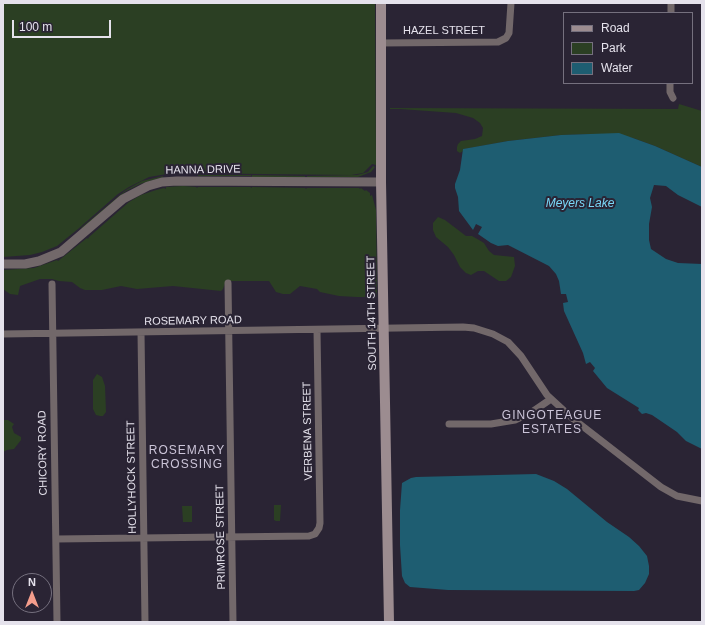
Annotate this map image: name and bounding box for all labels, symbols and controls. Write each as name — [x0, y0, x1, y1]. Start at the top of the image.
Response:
scale bar — [14, 12, 113, 38]
legend — [563, 12, 693, 84]
text: 100 m — [19, 20, 52, 34]
text: Road — [601, 21, 630, 35]
street label: HAZEL STREET — [403, 24, 485, 38]
text: Park — [601, 41, 626, 55]
text: Water — [601, 61, 633, 75]
street label: HANNA DRIVE — [165, 163, 241, 177]
water label: Meyers Lake — [546, 197, 614, 211]
street label: SOUTH 14TH STREET — [364, 255, 380, 371]
street label: ROSEMARY ROAD — [144, 314, 242, 328]
street label: VERBENA STREET — [301, 381, 315, 481]
district label: GINGOTEAGUE ESTATES — [502, 409, 602, 437]
street label: CHICORY ROAD — [36, 410, 50, 496]
street label: HOLLYHOCK STREET — [124, 420, 140, 534]
district label: ROSEMARY CROSSING — [149, 444, 225, 472]
street label: PRIMROSE STREET — [213, 484, 229, 590]
north arrow — [12, 573, 52, 613]
text: N — [28, 576, 36, 588]

